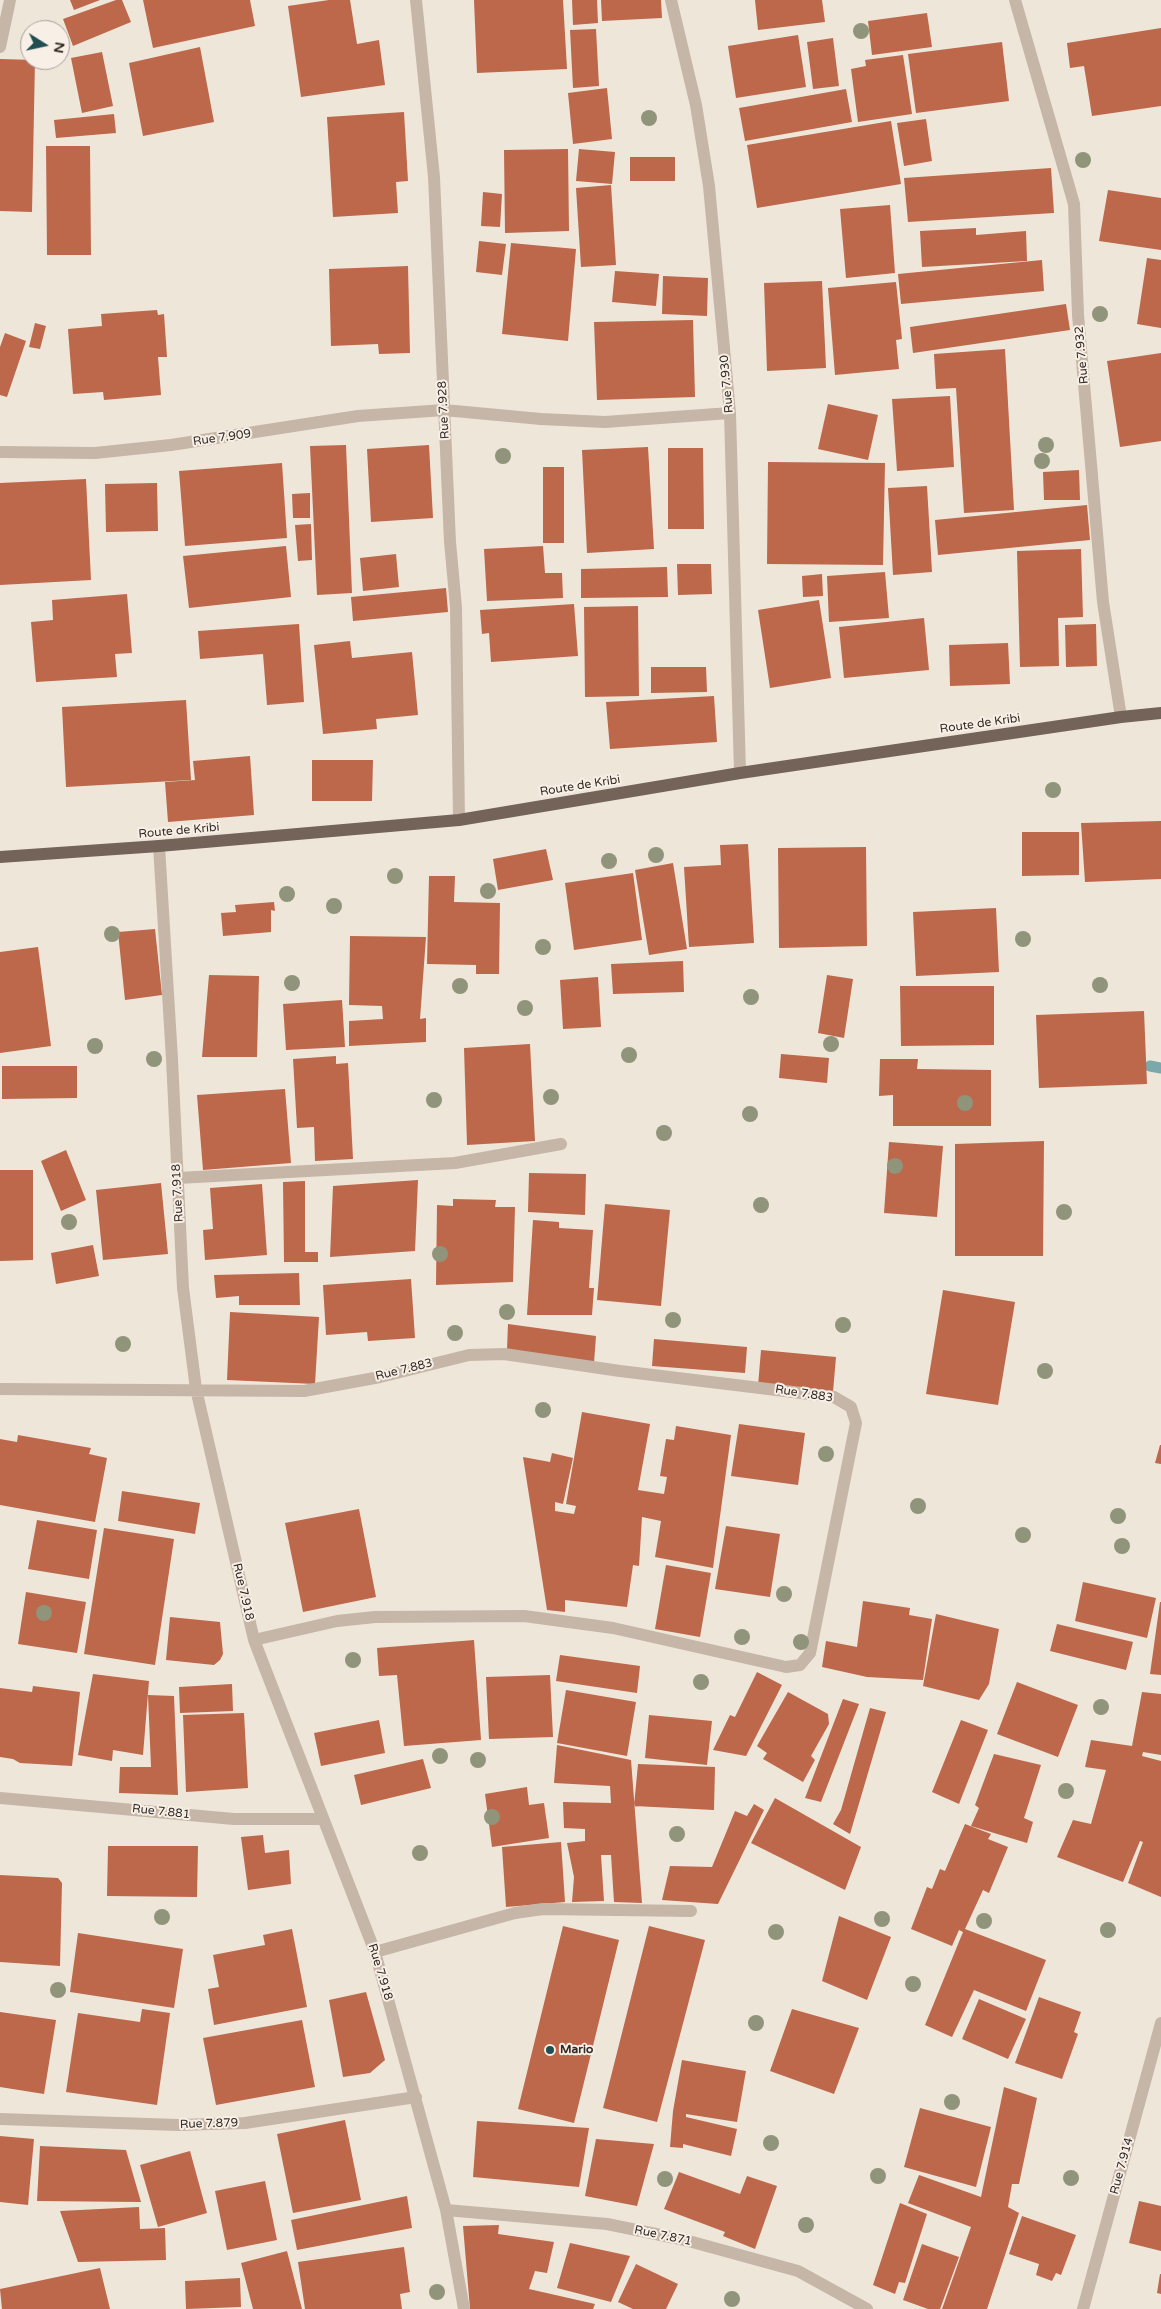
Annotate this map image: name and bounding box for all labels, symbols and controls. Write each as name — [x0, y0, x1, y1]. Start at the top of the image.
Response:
north arrow — [20, 20, 70, 70]
text: N — [50, 41, 69, 55]
street label: Rue 7.932 — [1072, 325, 1092, 385]
street label: Rue 7.930 — [717, 354, 737, 414]
street label: Rue 7.928 — [435, 380, 453, 440]
street label: Rue 7.909 — [192, 427, 252, 449]
street label: Route de Kribi — [939, 711, 1021, 737]
street label: Route de Kribi — [539, 773, 621, 799]
street label: Route de Kribi — [138, 820, 220, 842]
street label: Rue 7.918 — [169, 1163, 187, 1223]
street label: Rue 7.883 — [374, 1356, 434, 1384]
street label: Rue 7.883 — [774, 1382, 834, 1406]
street label: Rue 7.918 — [229, 1562, 257, 1622]
street label: Rue 7.881 — [131, 1802, 191, 1822]
street label: Rue 7.918 — [365, 1942, 395, 2002]
place label: Mario — [560, 2043, 593, 2057]
marker: Mario — [544, 2044, 556, 2056]
street label: Rue 7.879 — [180, 2116, 238, 2132]
street label: Rue 7.914 — [1107, 2136, 1137, 2196]
street label: Rue 7.871 — [633, 2223, 693, 2249]

